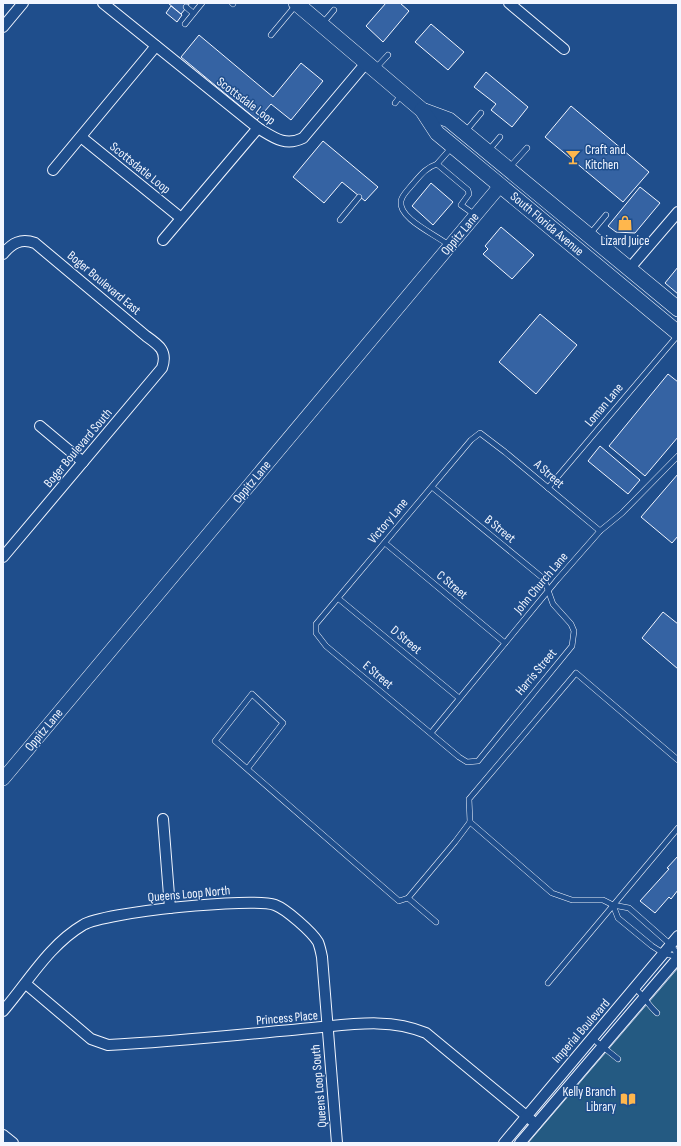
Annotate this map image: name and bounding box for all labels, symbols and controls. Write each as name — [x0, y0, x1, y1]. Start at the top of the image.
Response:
street label: Scottsdale Loop — [213, 74, 279, 128]
street label: Scottsdatle Loop — [106, 139, 174, 197]
place label: Craft and Kitchen — [585, 142, 626, 173]
bar icon: Craft and Kitchen — [564, 148, 582, 166]
street label: South Florida Avenue — [507, 189, 587, 259]
street label: Oppitz Lane — [437, 209, 483, 259]
shop icon: Lizard Juice — [616, 214, 634, 232]
place label: Lizard Juice — [601, 233, 649, 249]
street label: Boger Boulevard East — [64, 248, 144, 318]
street label: Loman Lane — [581, 380, 627, 430]
street label: Boger Boulevard South — [40, 405, 116, 491]
street label: A Street — [530, 456, 568, 492]
street label: Oppitz Lane — [229, 457, 275, 507]
street label: Victory Lane — [364, 495, 412, 547]
street label: B Street — [481, 512, 519, 546]
street label: John Church Lane — [510, 549, 571, 618]
street label: C Street — [433, 567, 471, 603]
street label: D Street — [387, 622, 425, 658]
street label: Harris Street — [512, 646, 560, 698]
street label: E Street — [360, 658, 397, 692]
street label: Oppitz Lane — [21, 705, 67, 755]
street label: Queens Loop North — [147, 882, 231, 906]
street label: Imperial Boulevard — [549, 995, 613, 1067]
street label: Princess Place — [255, 1007, 319, 1029]
street label: Queens Loop South — [307, 1044, 331, 1128]
place label: Kelly Branch Library — [563, 1084, 616, 1115]
library icon: Kelly Branch Library — [619, 1090, 637, 1108]

